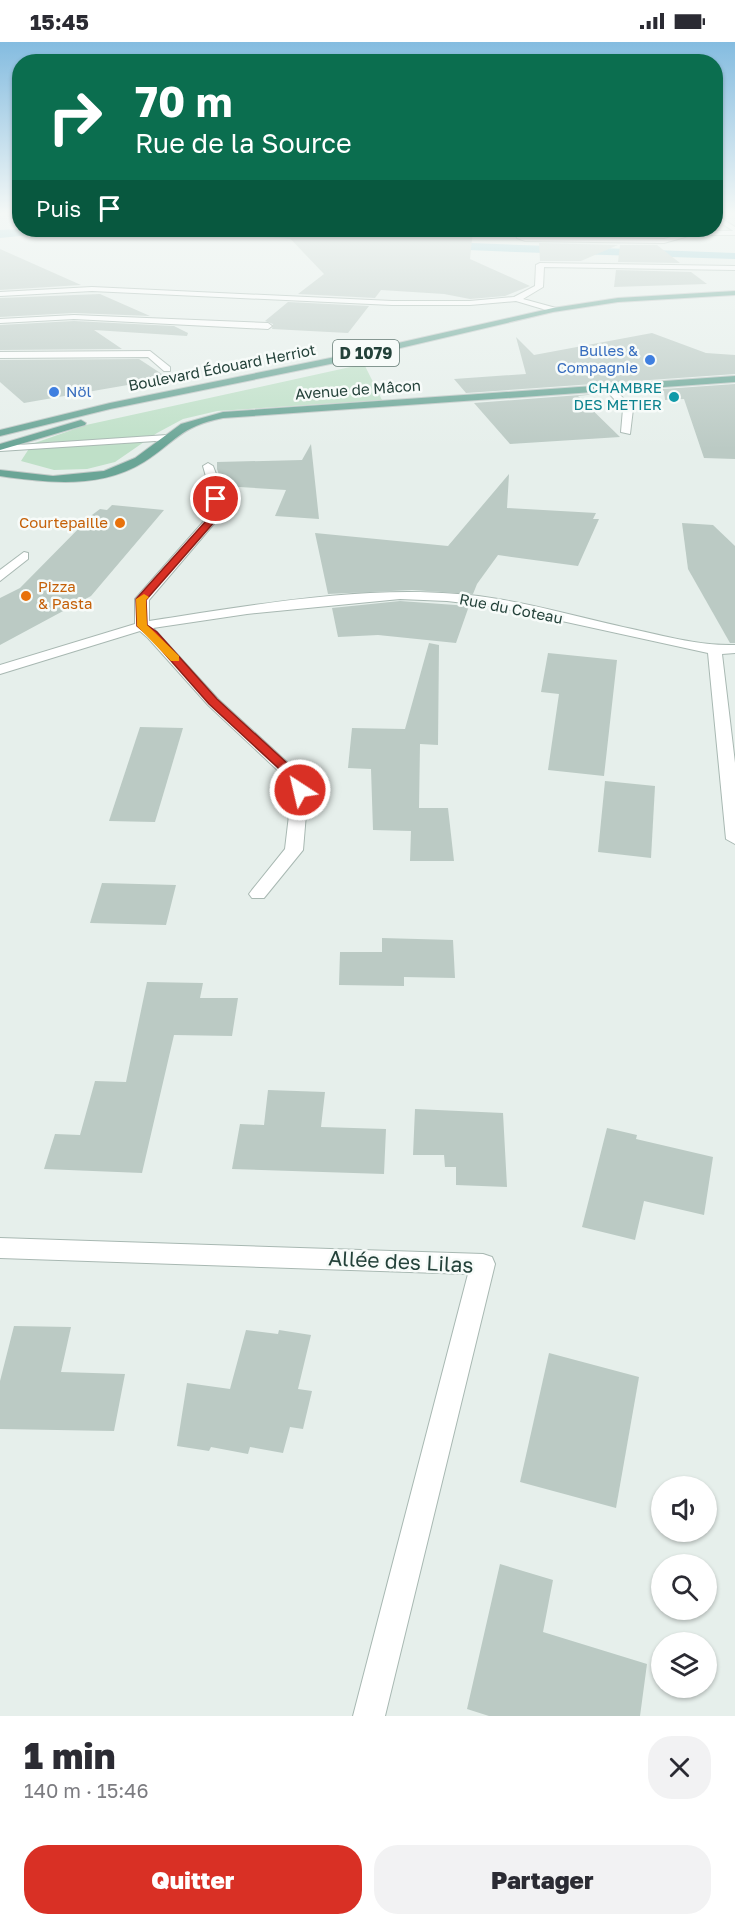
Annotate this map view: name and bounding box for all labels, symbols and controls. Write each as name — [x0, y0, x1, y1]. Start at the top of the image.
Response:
text: 15:45 — [30, 8, 89, 35]
text: 70 m — [135, 76, 232, 126]
icon: right — [36, 78, 114, 156]
text: Rue de la Source — [135, 127, 352, 159]
icon: arrive — [93, 192, 126, 225]
text: Puis — [36, 195, 81, 222]
street label: Boulevard Édouard Herriot — [127, 340, 317, 394]
road number: D 1079 — [333, 340, 399, 366]
place label: Bulles & Compagnie — [557, 341, 638, 376]
marker: Bulles & Compagnie — [643, 353, 657, 367]
street label: Avenue de Mâcon — [294, 376, 421, 402]
place label: CHAMBRE DES METIER — [573, 378, 662, 413]
place label: Nöl — [66, 382, 91, 400]
marker: Nöl — [47, 385, 61, 399]
marker: CHAMBRE DES METIER — [667, 390, 681, 404]
pin — [190, 473, 241, 524]
icon: arrive — [199, 482, 232, 515]
place label: Courtepaille — [19, 513, 108, 531]
marker: Courtepaille — [113, 516, 127, 530]
place label: Pizza & Pasta — [38, 577, 92, 612]
marker: Pizza & Pasta — [19, 589, 33, 603]
street label: Rue du Coteau — [458, 589, 564, 627]
position arrow — [268, 758, 332, 822]
street label: Allée des Lilas — [328, 1244, 474, 1278]
map controls — [651, 1476, 717, 1698]
button: sound — [651, 1476, 717, 1542]
button: search — [651, 1554, 717, 1620]
button: layers — [651, 1632, 717, 1698]
text: 1 min — [24, 1734, 115, 1777]
button: close — [648, 1736, 711, 1799]
text: 140 m · 15:46 — [24, 1778, 149, 1802]
button: Quitter — [24, 1845, 362, 1914]
button: Partager — [374, 1845, 711, 1914]

